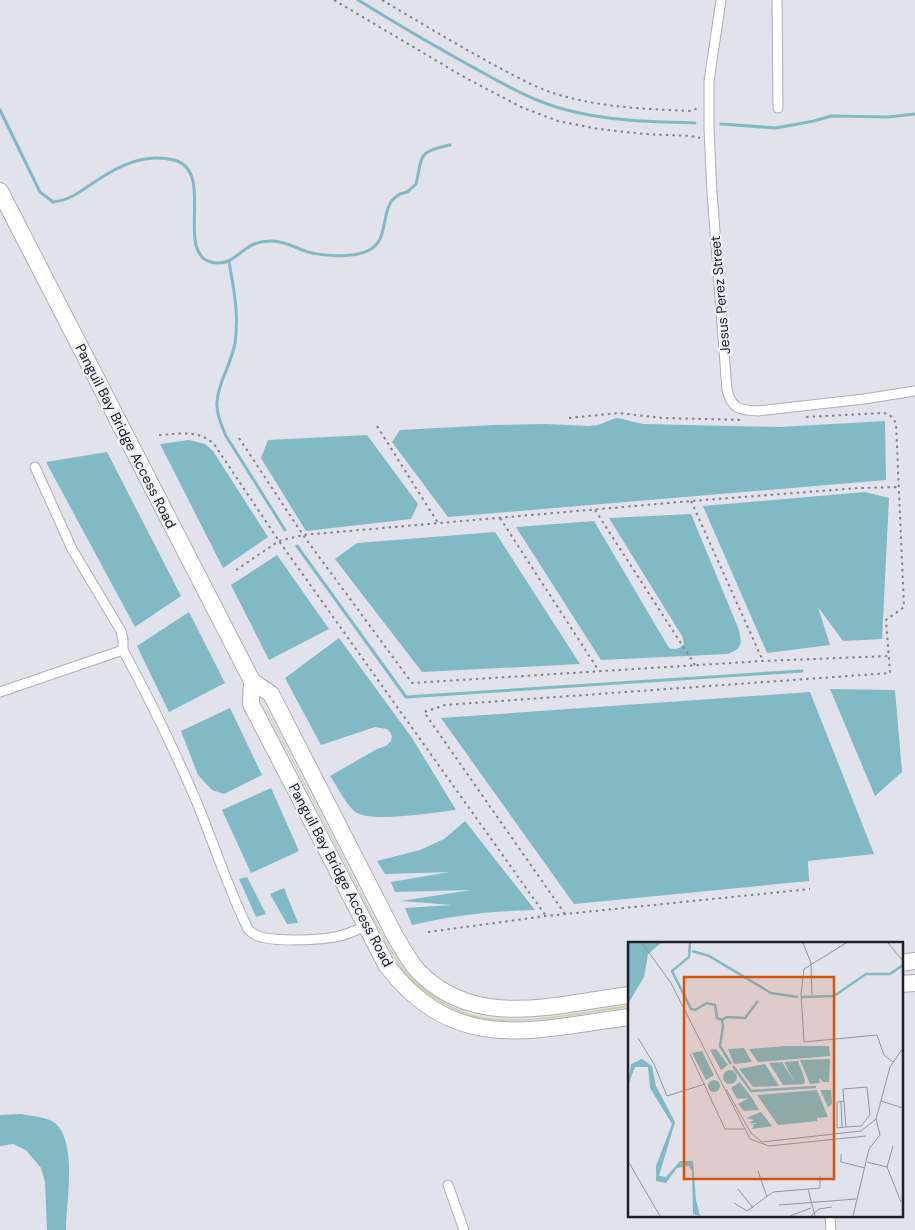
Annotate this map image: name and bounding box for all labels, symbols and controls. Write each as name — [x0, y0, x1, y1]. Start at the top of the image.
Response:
street label: Jesus Perez Street — [706, 235, 734, 355]
street label: Panguil Bay Bridge Access Road — [71, 341, 181, 531]
street label: Panguil Bay Bridge Access Road — [285, 780, 397, 970]
inset map — [628, 942, 902, 1218]

